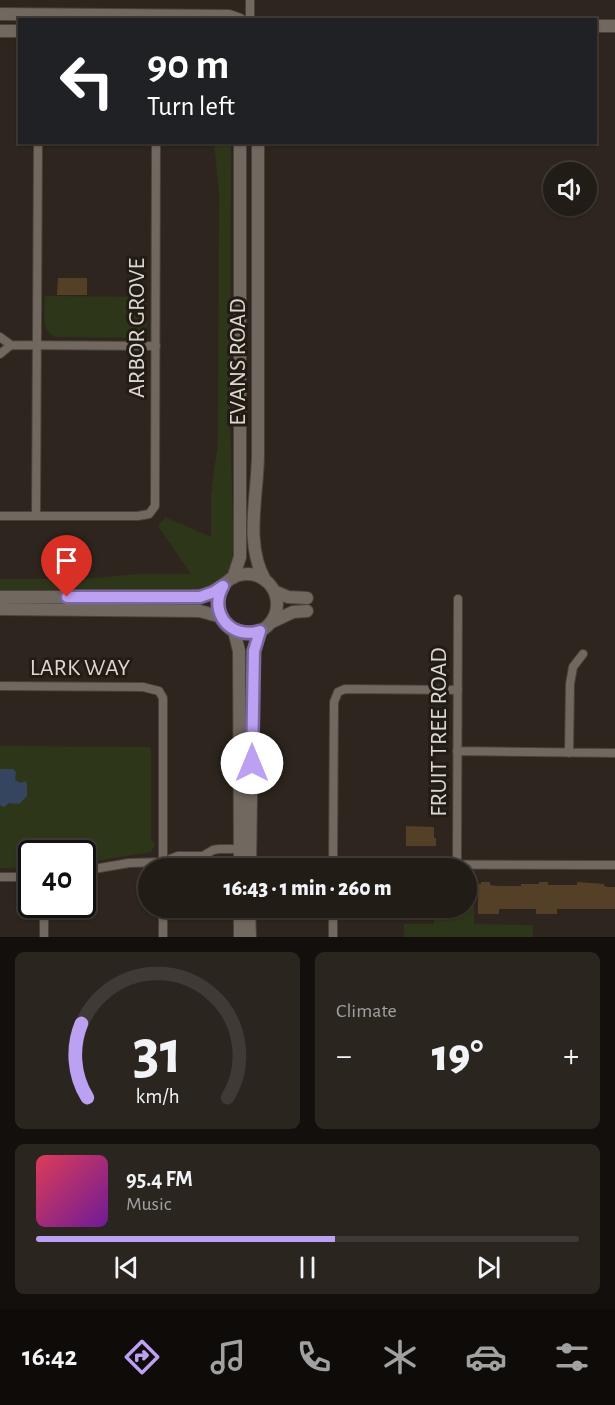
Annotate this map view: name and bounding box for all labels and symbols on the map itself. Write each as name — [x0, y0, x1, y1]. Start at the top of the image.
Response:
street label: ARBOR GROVE — [125, 258, 149, 398]
street label: EVANS ROAD — [226, 298, 250, 426]
pin — [41, 535, 92, 597]
street label: FRUIT TREE ROAD — [427, 647, 451, 817]
street label: LARK WAY — [30, 656, 131, 680]
position arrow — [220, 731, 284, 795]
speed limit sign: 40 — [18, 840, 96, 918]

